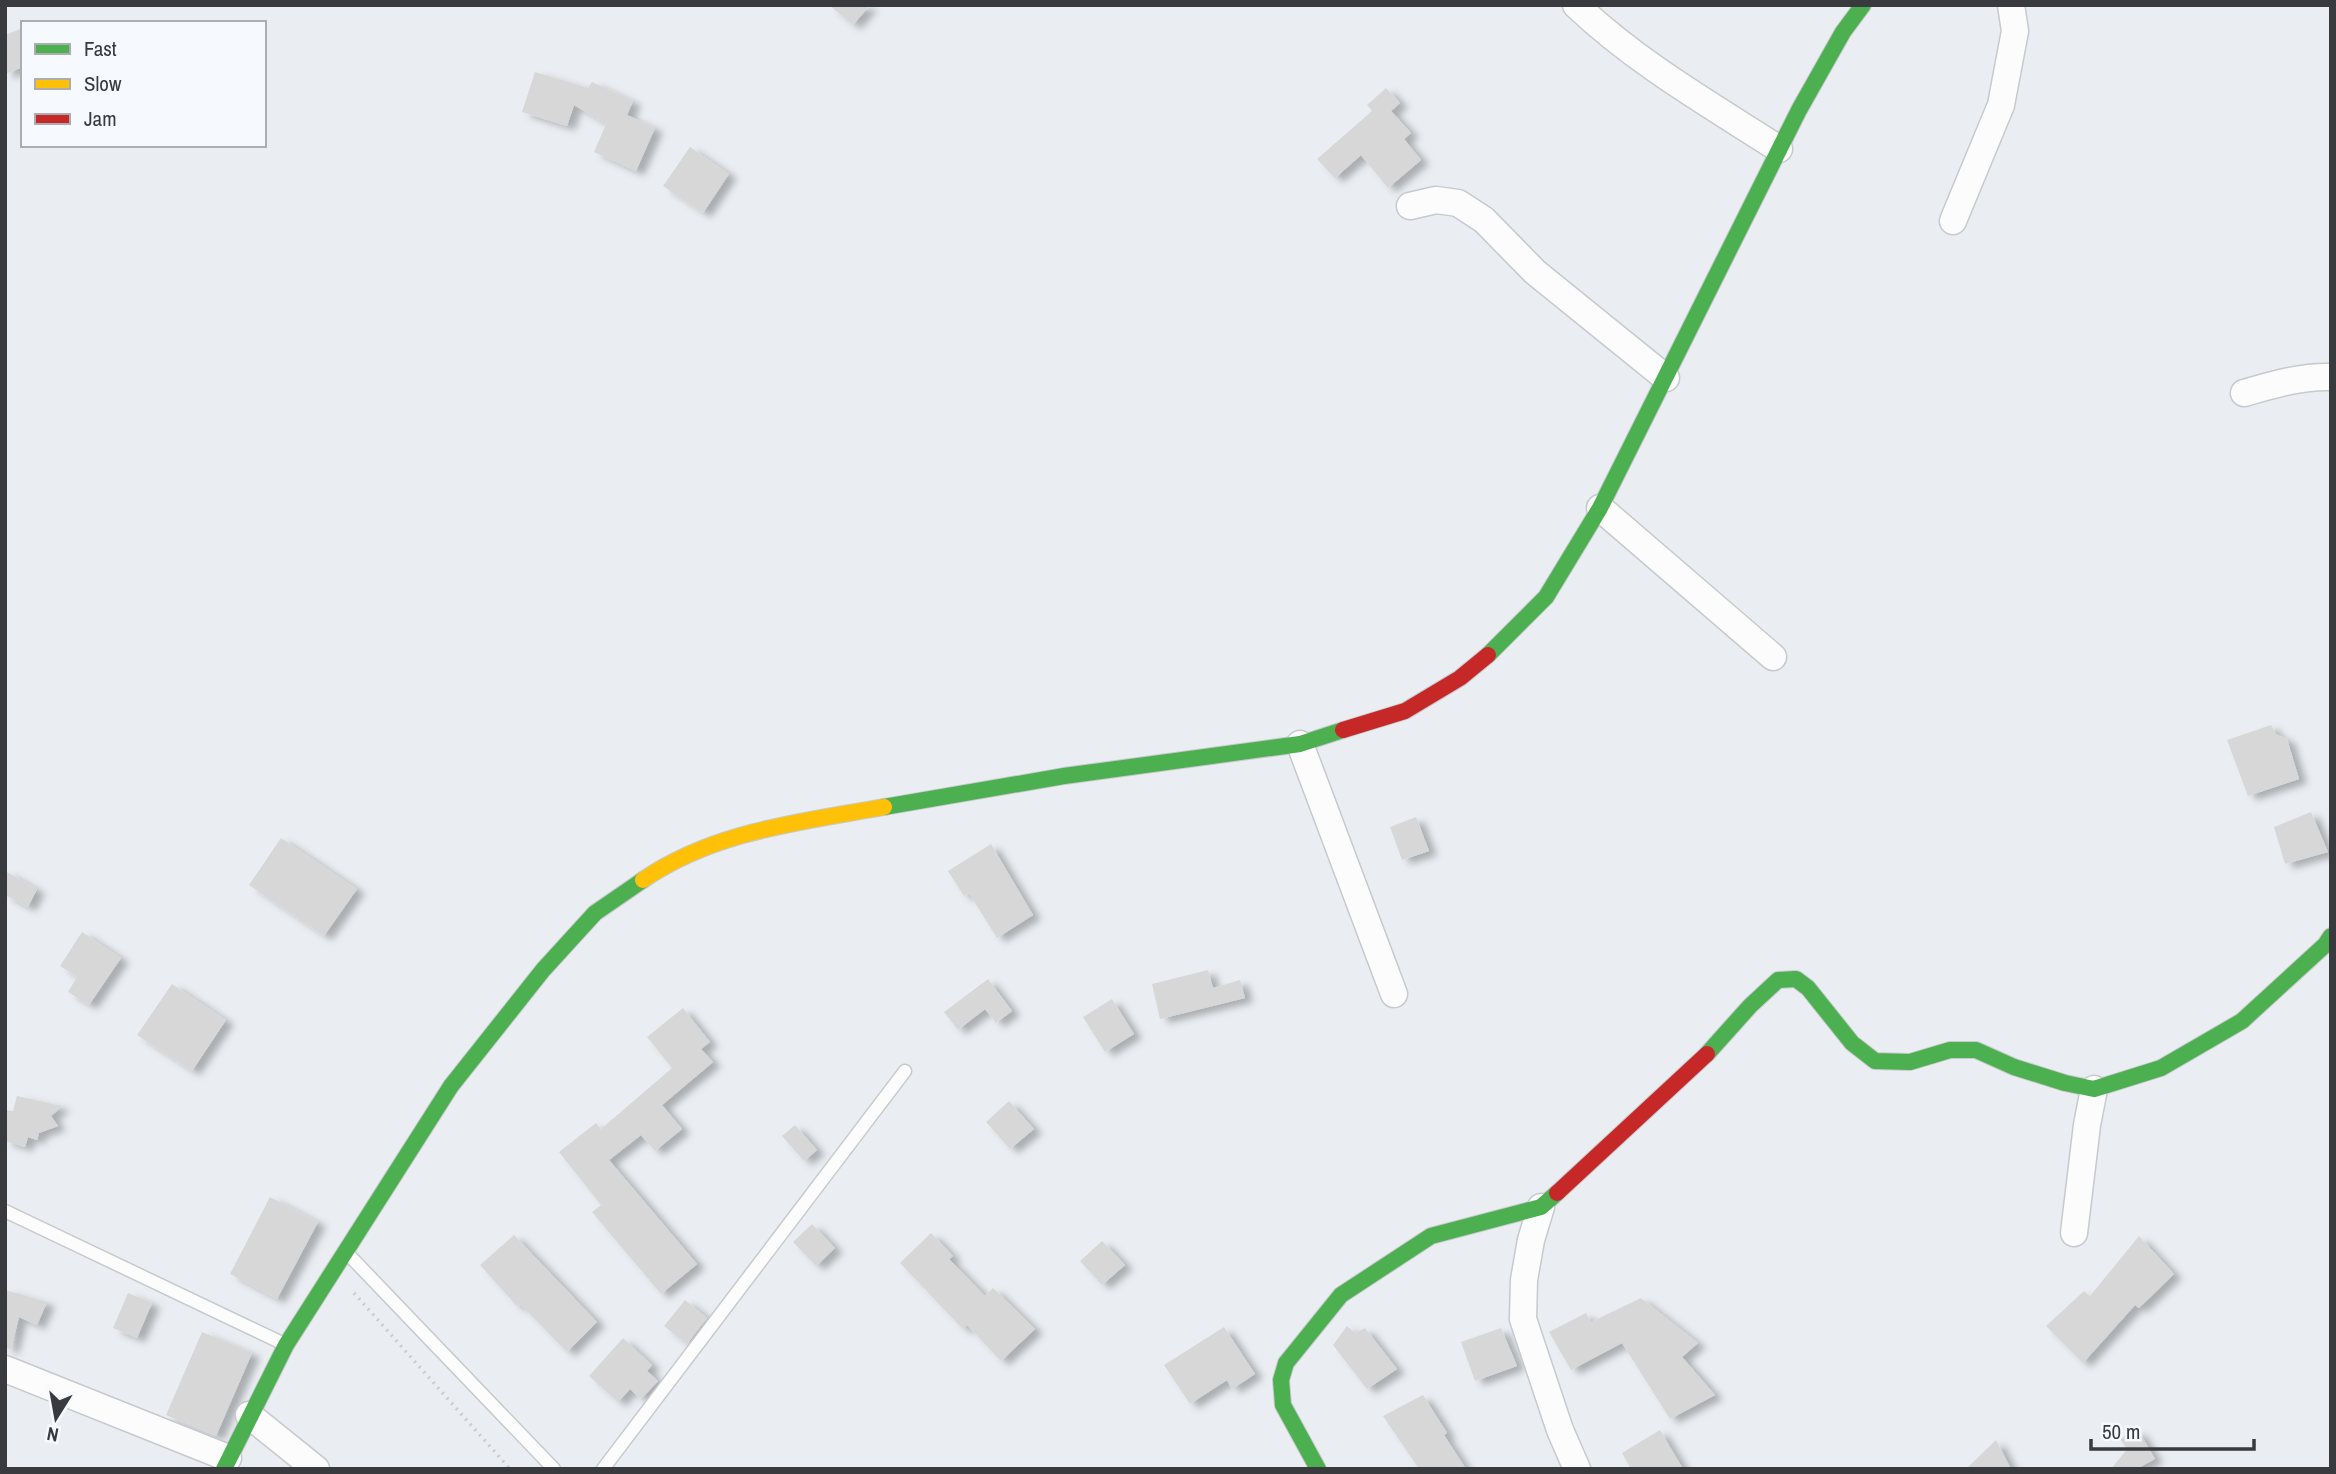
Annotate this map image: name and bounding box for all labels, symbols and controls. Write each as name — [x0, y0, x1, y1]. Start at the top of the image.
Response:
legend — [21, 21, 266, 147]
text: Fast — [84, 34, 117, 63]
text: Slow — [84, 69, 122, 98]
text: Jam — [84, 104, 117, 133]
north arrow — [21, 1383, 91, 1453]
scale bar — [2091, 1408, 2254, 1452]
text: 50 m — [2102, 1417, 2140, 1446]
text: N — [45, 1421, 61, 1449]

